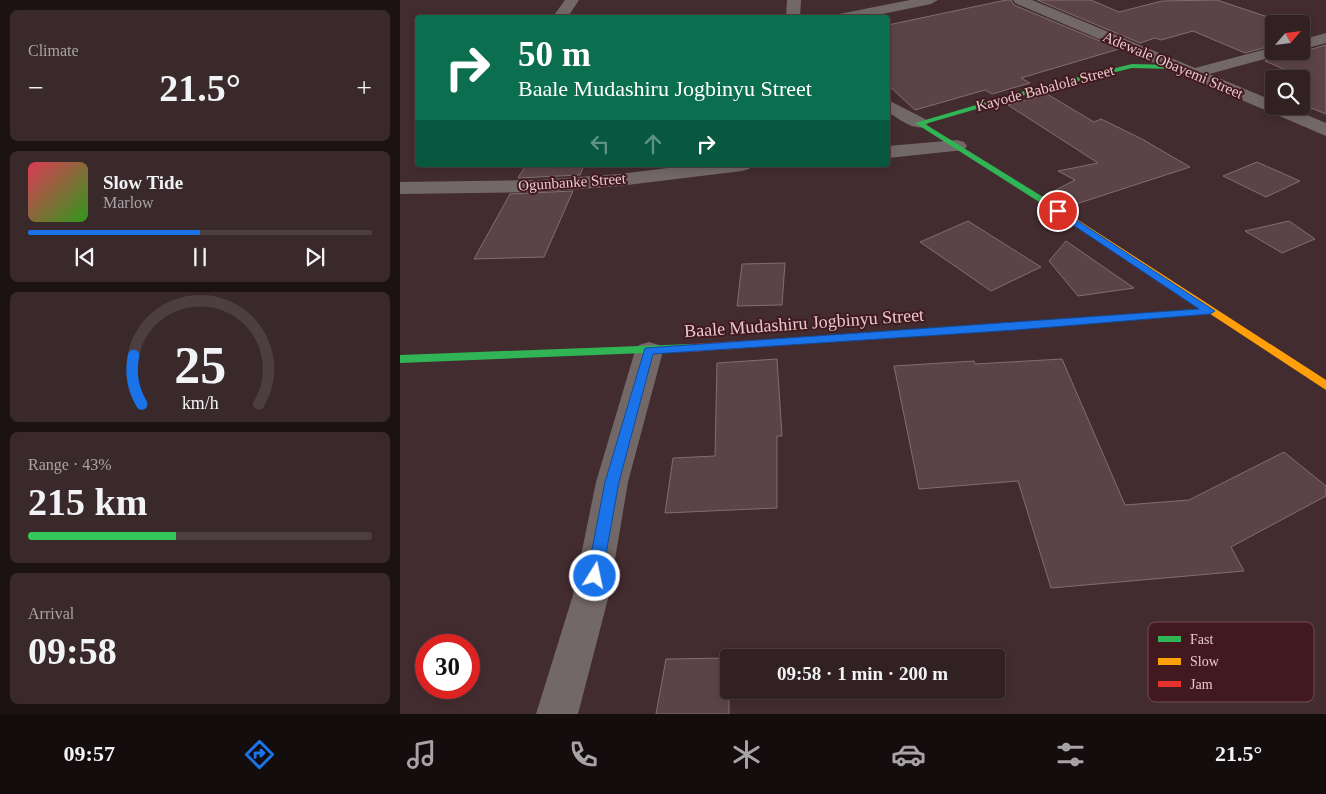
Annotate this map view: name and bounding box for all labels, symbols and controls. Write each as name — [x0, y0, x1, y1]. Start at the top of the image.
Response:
north arrow — [1265, 15, 1310, 60]
map controls — [1265, 15, 1310, 115]
street label: Adewale Obayemi Street — [1100, 28, 1246, 102]
icon: right — [435, 35, 500, 100]
text: 50 m — [518, 35, 591, 74]
text: Climate — [28, 42, 79, 59]
street label: Kayode Babalola Street — [974, 62, 1117, 114]
text: 21.5° — [159, 67, 241, 109]
button: search — [1265, 70, 1310, 115]
text: − — [28, 72, 44, 103]
text: + — [356, 72, 372, 103]
text: Baale Mudashiru Jogbinyu Street — [518, 76, 812, 101]
icon: left — [586, 130, 614, 158]
icon: ahead — [639, 130, 667, 158]
icon: right — [692, 130, 720, 158]
street label: Ogunbanke Street — [518, 170, 627, 194]
text: Slow Tide — [103, 172, 183, 193]
pin — [1037, 190, 1079, 232]
text: Marlow — [103, 194, 154, 211]
icon: arrive — [1044, 197, 1072, 225]
icon: previous — [71, 243, 99, 271]
icon: pause — [186, 243, 214, 271]
icon: next — [301, 243, 329, 271]
street label: Baale Mudashiru Jogbinyu Street — [683, 305, 925, 341]
text: 25 — [174, 337, 226, 394]
text: km/h — [182, 393, 218, 413]
text: Range · 43% — [28, 456, 112, 473]
text: 215 km — [28, 481, 147, 523]
position arrow — [568, 549, 620, 601]
text: Arrival — [28, 605, 74, 622]
legend — [1148, 622, 1314, 702]
text: 09:58 — [28, 630, 117, 672]
text: Fast — [1190, 632, 1213, 647]
speed limit sign: 30 — [415, 634, 480, 699]
text: Slow — [1190, 654, 1220, 669]
text: 09:58 · 1 min · 200 m — [777, 663, 948, 684]
text: Jam — [1190, 677, 1213, 692]
icon: directions — [242, 737, 277, 772]
icon: music — [404, 737, 439, 772]
icon: phone — [566, 737, 601, 772]
icon: climate — [729, 737, 764, 772]
icon: car — [891, 737, 926, 772]
icon: filters — [1053, 737, 1088, 772]
text: 09:57 — [64, 741, 115, 766]
text: 21.5° — [1215, 741, 1262, 766]

